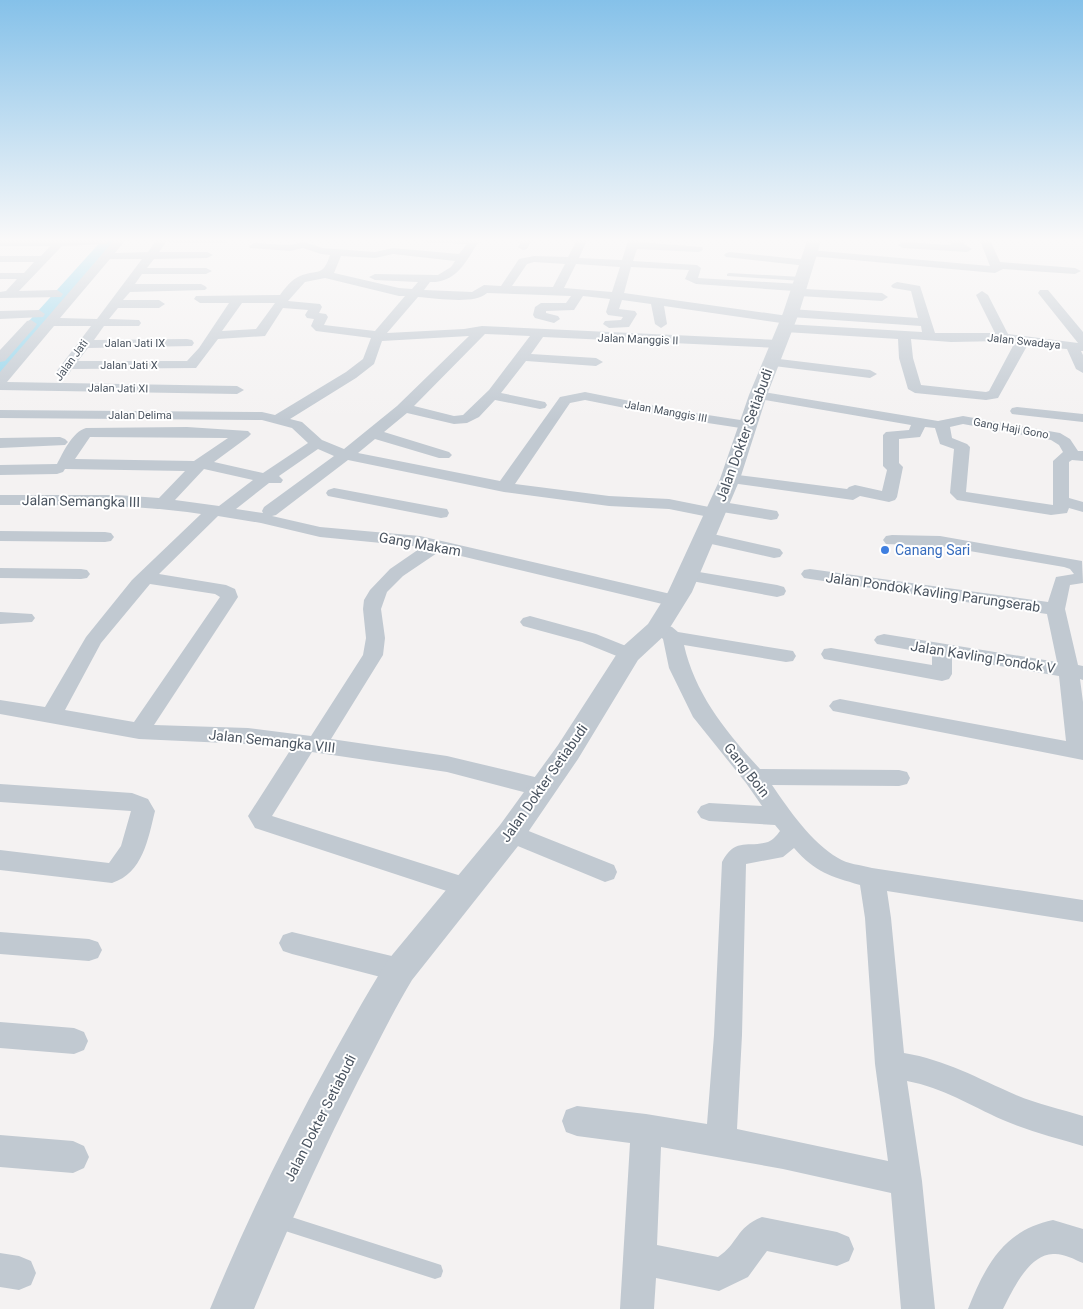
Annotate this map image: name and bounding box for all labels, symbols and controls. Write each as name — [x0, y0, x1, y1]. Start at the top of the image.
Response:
street label: Jalan Swadaya — [987, 331, 1061, 352]
street label: Jalan Manggis II — [597, 332, 678, 347]
street label: Jalan Jati — [52, 337, 91, 383]
street label: Jalan Jati IX — [105, 337, 165, 350]
street label: Jalan Jati X — [100, 359, 158, 372]
street label: Jalan Dokter Setiabudi — [712, 366, 776, 504]
street label: Jalan Jati XI — [88, 381, 148, 396]
street label: Jalan Manggis III — [624, 398, 708, 425]
street label: Jalan Delima — [108, 409, 172, 422]
street label: Gang Haji Gono — [972, 415, 1050, 442]
street label: Jalan Semangka III — [22, 492, 140, 510]
street label: Gang Makam — [378, 529, 462, 559]
place label: Canang Sari — [895, 542, 970, 558]
marker: Canang Sari — [879, 544, 891, 556]
street label: Jalan Pondok Kavling Parungserab — [825, 569, 1041, 615]
street label: Jalan Kavling Pondok V — [909, 638, 1057, 676]
street label: Jalan Dokter Setiabudi — [497, 721, 591, 845]
street label: Jalan Semangka VIII — [208, 726, 336, 756]
street label: Gang Boin — [721, 740, 773, 800]
street label: Jalan Dokter Setiabudi — [281, 1052, 359, 1184]

